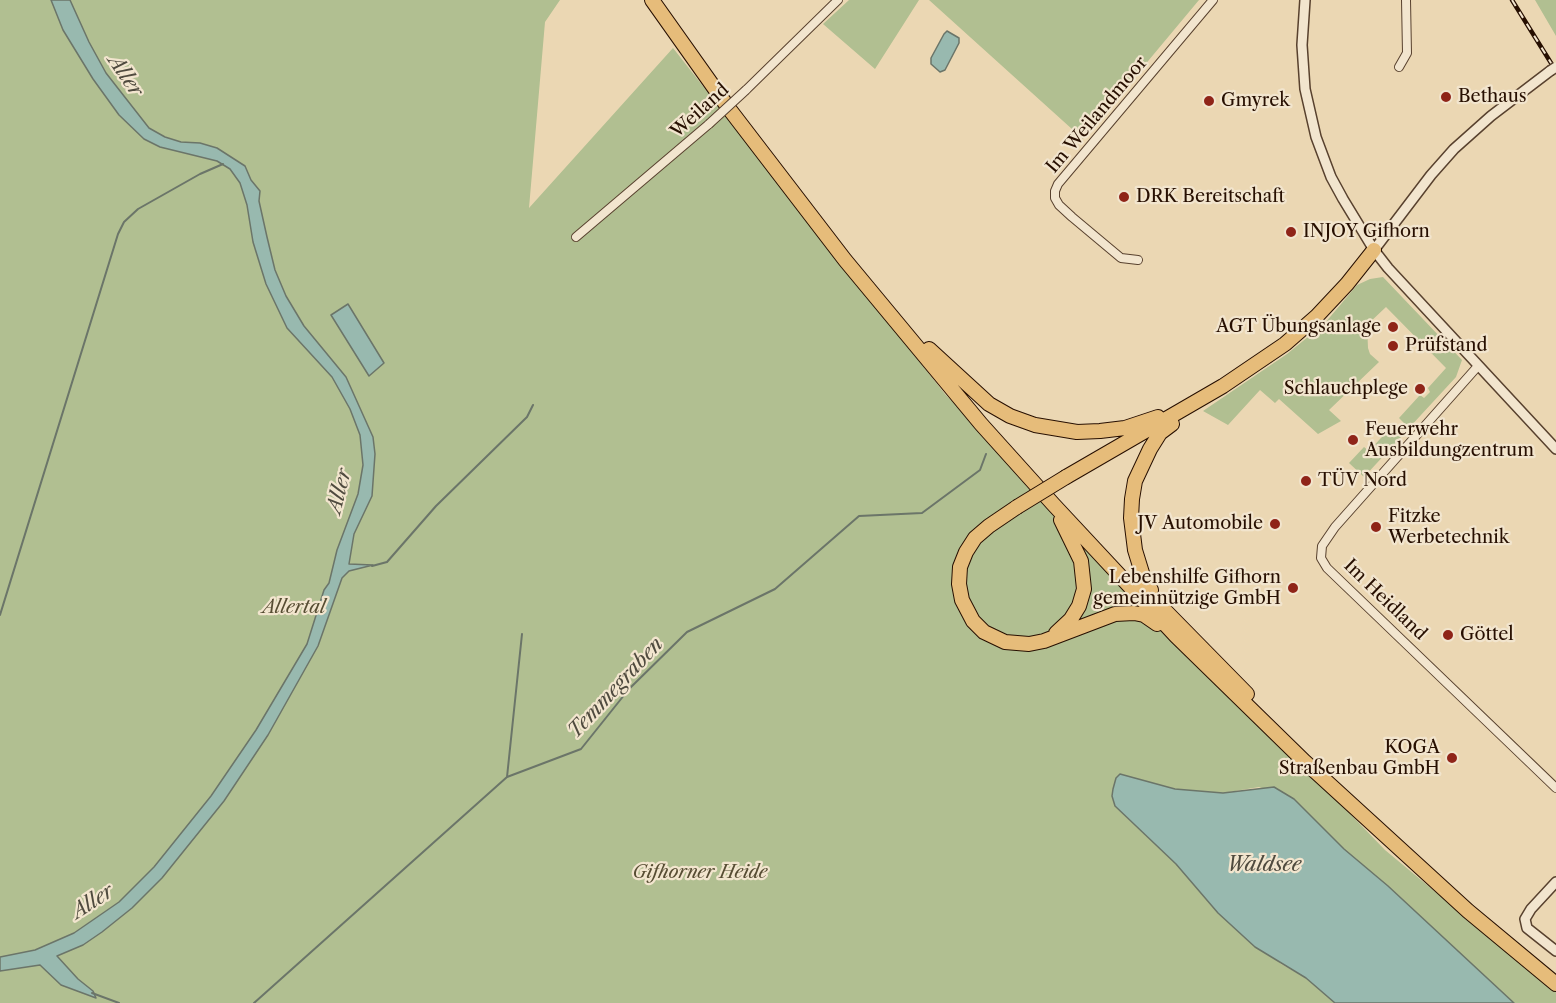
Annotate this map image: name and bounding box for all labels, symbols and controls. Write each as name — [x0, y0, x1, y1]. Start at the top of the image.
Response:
water label: Aller — [102, 50, 148, 102]
street label: Im Weilandmoor — [1042, 52, 1152, 178]
street label: Weiland — [666, 79, 734, 143]
place label: Bethaus — [1458, 86, 1527, 108]
place label: Gmyrek — [1221, 90, 1290, 112]
marker: Bethaus — [1439, 90, 1453, 104]
marker: Gmyrek — [1202, 94, 1216, 108]
place label: DRK Bereitschaft — [1136, 186, 1285, 208]
marker: DRK Bereitschaft — [1117, 190, 1131, 204]
place label: INJOY Gifhorn — [1303, 221, 1430, 243]
marker: INJOY Gifhorn — [1284, 225, 1298, 239]
place label: AGT Übungsanlage — [1216, 316, 1381, 338]
marker: AGT Übungsanlage — [1386, 320, 1400, 334]
place label: Prüfstand — [1405, 335, 1488, 357]
marker: Prüfstand — [1386, 339, 1400, 353]
place label: Schlauchplege — [1284, 378, 1408, 400]
marker: Schlauchplege — [1413, 382, 1427, 396]
place label: Feuerwehr Ausbildungzentrum — [1365, 419, 1534, 462]
marker: Feuerwehr Ausbildungzentrum — [1346, 433, 1360, 447]
water label: Aller — [323, 466, 357, 516]
place label: TÜV Nord — [1318, 470, 1407, 492]
marker: TÜV Nord — [1299, 474, 1313, 488]
place label: Fitzke Werbetechnik — [1388, 506, 1509, 548]
place label: JV Automobile — [1138, 513, 1263, 535]
marker: JV Automobile — [1268, 517, 1282, 531]
marker: Fitzke Werbetechnik — [1369, 520, 1383, 534]
street label: Im Heidland — [1339, 555, 1431, 645]
place label: Lebenshilfe Gifhorn gemeinnützige GmbH — [1093, 567, 1281, 610]
marker: Lebenshilfe Gifhorn gemeinnützige GmbH — [1286, 581, 1300, 595]
park label: Allertal — [262, 597, 326, 619]
place label: Göttel — [1460, 624, 1514, 646]
marker: Göttel — [1441, 628, 1455, 642]
water label: Temmegraben — [563, 633, 669, 743]
place label: KOGA Straßenbau GmbH — [1279, 737, 1440, 780]
marker: KOGA Straßenbau GmbH — [1445, 751, 1459, 765]
water label: Waldsee — [1227, 853, 1301, 877]
park label: Gifhorner Heide — [633, 862, 767, 884]
water label: Aller — [67, 880, 119, 924]

